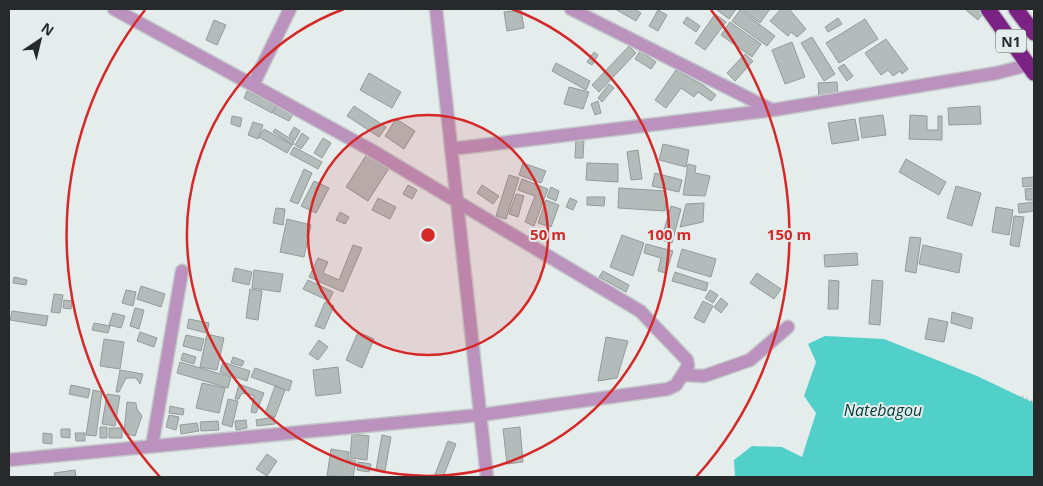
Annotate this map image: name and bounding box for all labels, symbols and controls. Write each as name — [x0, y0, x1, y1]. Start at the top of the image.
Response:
north arrow — [15, 15, 65, 65]
text: N — [38, 18, 58, 40]
road number: N1 — [996, 29, 1026, 52]
text: 50 m — [530, 224, 566, 244]
text: 100 m — [647, 224, 691, 244]
text: 150 m — [767, 224, 811, 244]
centre of rings — [419, 226, 437, 244]
water label: Natebagou — [844, 399, 922, 421]

